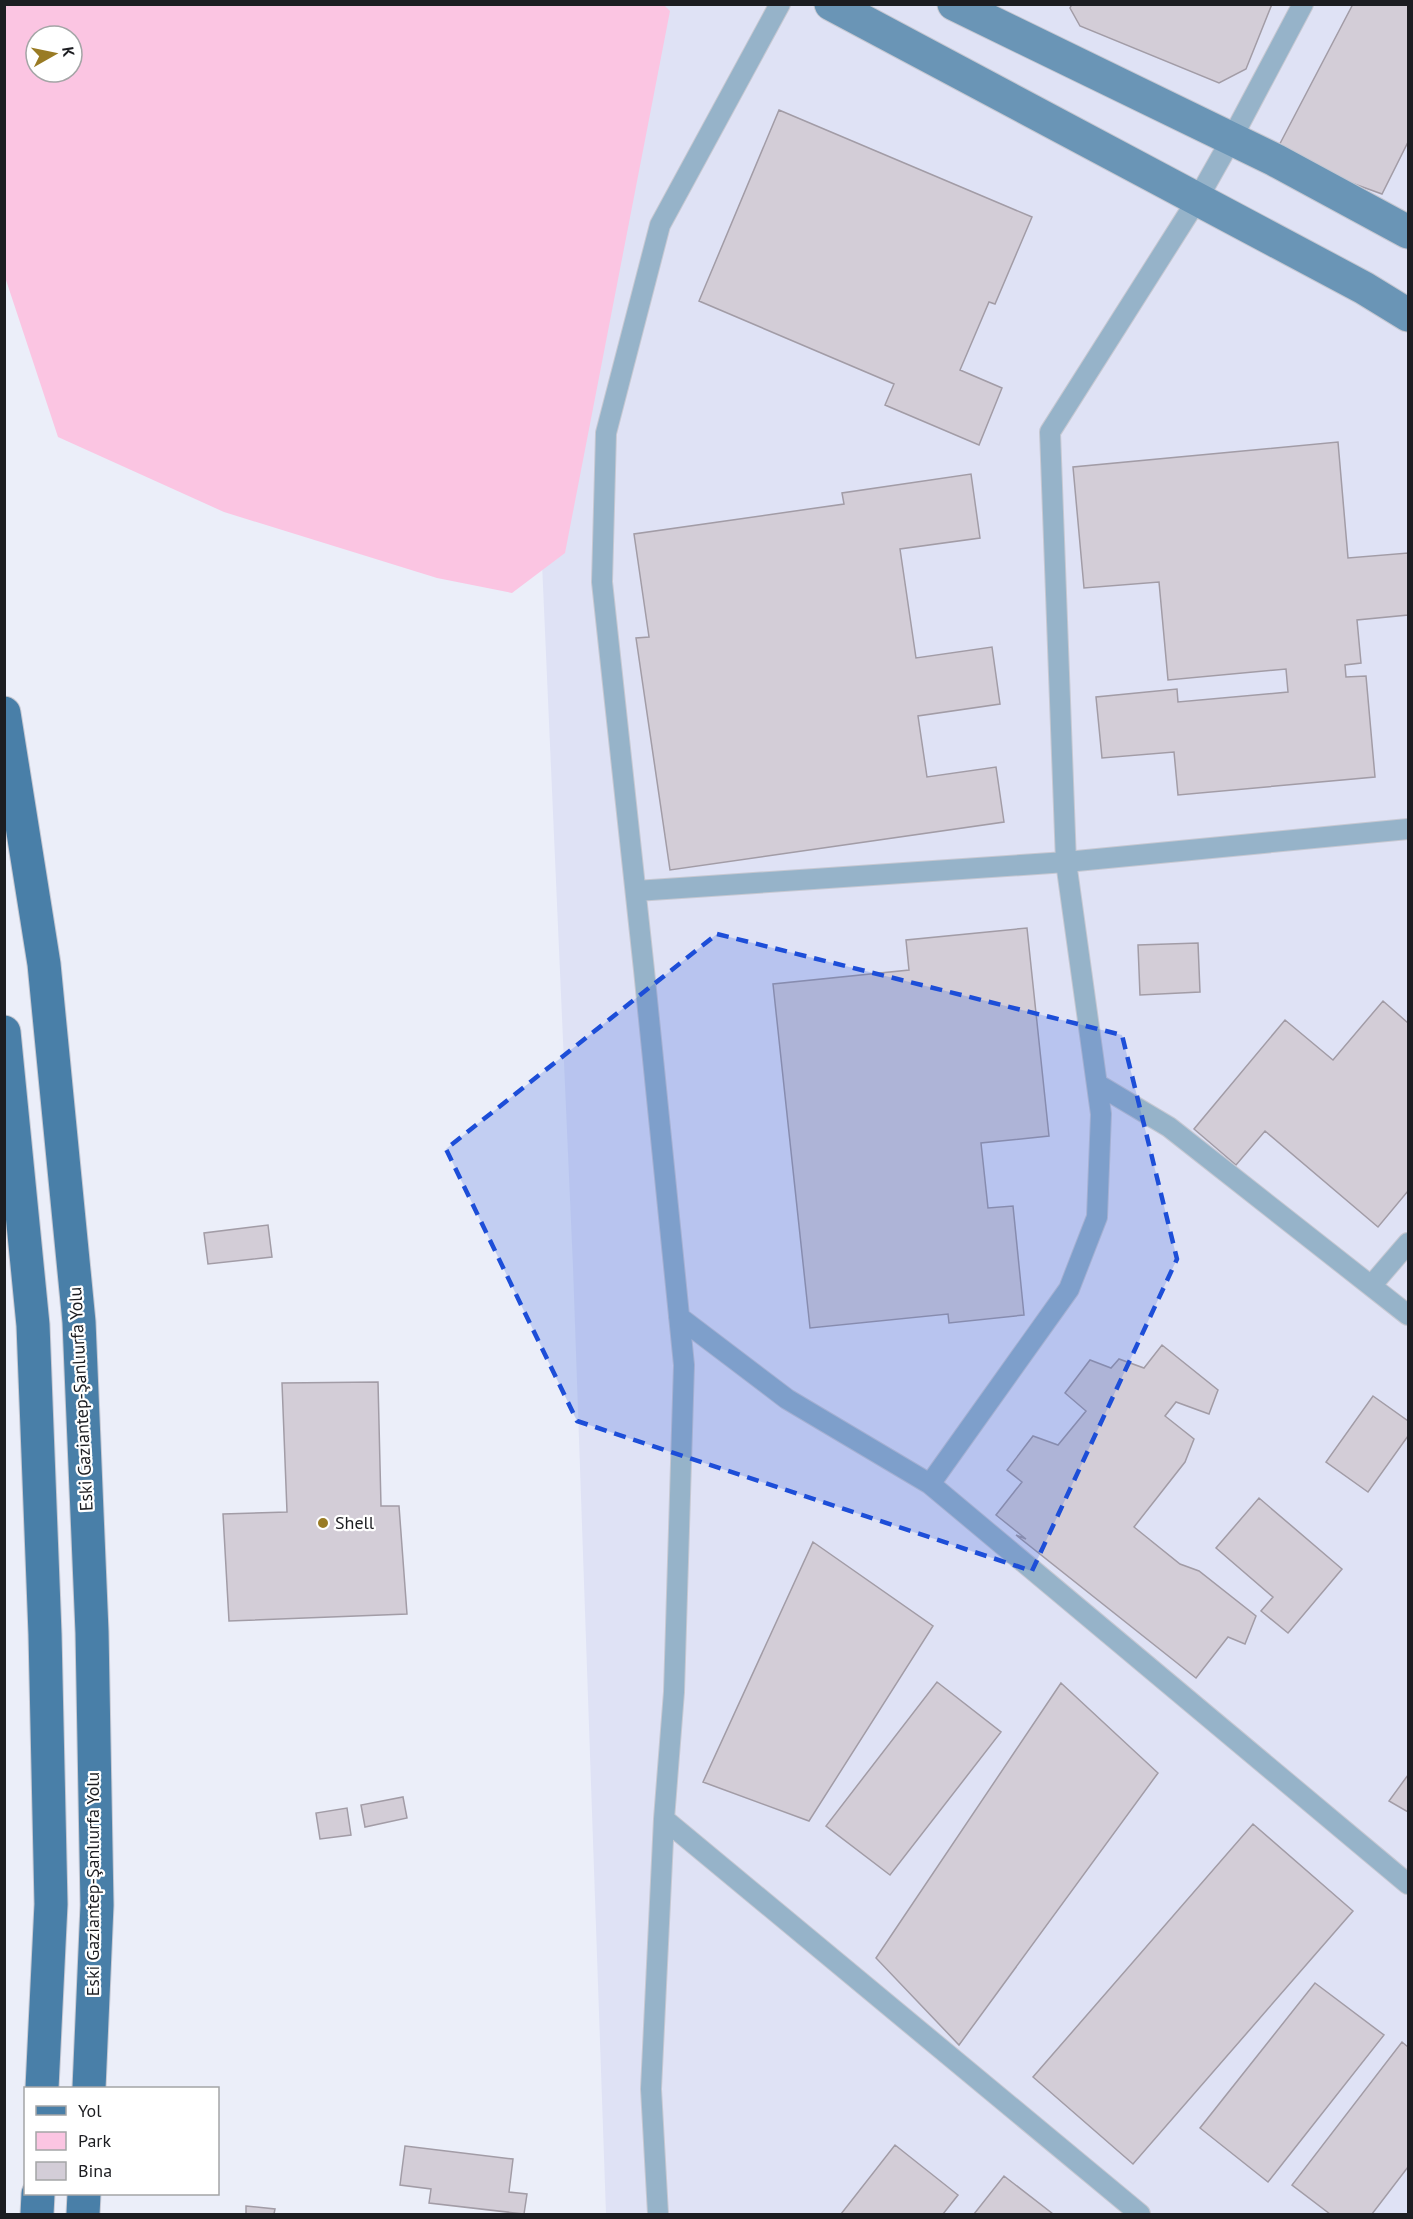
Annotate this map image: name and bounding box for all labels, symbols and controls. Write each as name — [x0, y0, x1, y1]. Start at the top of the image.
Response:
north arrow — [24, 24, 84, 84]
text: K — [58, 45, 79, 58]
street label: Eski Gaziantep-Şanlıurfa Yolu — [63, 1286, 98, 1512]
place label: Shell — [335, 1511, 375, 1534]
marker: Shell — [316, 1516, 330, 1530]
street label: Eski Gaziantep-Şanlıurfa Yolu — [81, 1772, 104, 1996]
legend — [24, 2087, 219, 2195]
text: Yol — [78, 2099, 102, 2122]
text: Park — [78, 2129, 111, 2152]
text: Bina — [78, 2159, 112, 2182]

